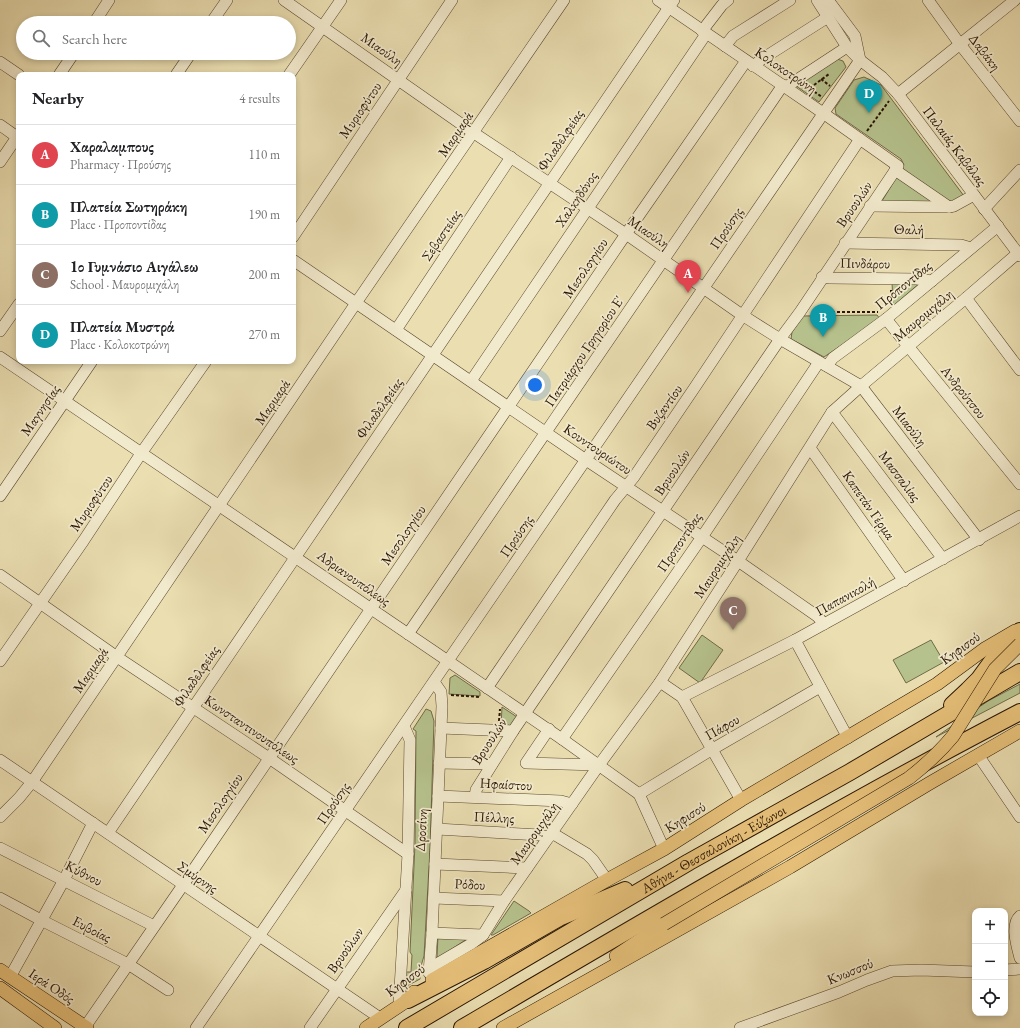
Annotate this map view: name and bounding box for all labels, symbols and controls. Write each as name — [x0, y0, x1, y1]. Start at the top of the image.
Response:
search box — [16, 16, 296, 60]
icon: search — [30, 27, 52, 49]
street label: Μιαούλη — [358, 28, 406, 70]
text: Search here — [62, 29, 127, 48]
street label: Δαβάκη — [965, 30, 1005, 74]
street label: Κολοκοτρώνη — [751, 43, 821, 97]
street label: Μυριοφύτου — [334, 78, 386, 142]
pin: D — [856, 80, 882, 113]
text: Nearby — [32, 87, 84, 109]
text: 4 results — [239, 90, 280, 107]
street label: Παλαιάς Καβάλας — [919, 103, 991, 190]
street label: Φιλαδελφείας — [533, 106, 587, 174]
street label: Μαρμαρά — [433, 107, 477, 160]
text: Χαραλαμπους — [70, 137, 154, 156]
text: A — [40, 146, 50, 163]
text: 110 m — [249, 146, 280, 163]
text: Pharmacy · Προύσης — [70, 156, 171, 173]
street label: Χαλκηδόνος — [550, 168, 601, 231]
street label: Βρυουλών — [832, 177, 876, 231]
text: Πλατεία Σωτηράκη — [70, 197, 188, 216]
street label: Προύσης — [705, 203, 747, 253]
text: B — [41, 206, 49, 223]
text: 190 m — [249, 206, 280, 223]
street label: Σεβαστείας — [417, 206, 465, 264]
street label: Μιαούλη — [624, 211, 674, 253]
text: Place · Προποντίδας — [70, 216, 166, 233]
street label: Θαλή — [894, 220, 924, 238]
street label: Μεσολογγίου — [558, 234, 612, 302]
street label: Πινδάρου — [840, 254, 890, 272]
text: 1ο Γυμνάσιο Αιγάλεω — [70, 257, 198, 276]
street label: Προποντίδας — [871, 257, 935, 313]
pin: A — [675, 260, 701, 293]
text: C — [40, 266, 50, 283]
text: 200 m — [249, 266, 280, 283]
text: School · Μαυρομιχάλη — [70, 276, 179, 293]
street label: Μαυρομιχάλη — [889, 285, 957, 345]
street label: Πατριάρχου Γρηγορίου Ε' — [540, 292, 628, 410]
pin: B — [810, 304, 836, 337]
text: Πλατεία Μυστρά — [70, 317, 174, 336]
text: D — [40, 326, 50, 343]
text: 270 m — [249, 326, 280, 343]
text: Place · Κολοκοτρώνη — [70, 336, 169, 353]
street label: Ανδρούτσου — [937, 361, 991, 422]
street label: Φιλαδελφείας — [351, 374, 407, 442]
street label: Μαρμαρά — [250, 375, 294, 428]
your location — [525, 375, 545, 395]
street label: Μαγνησίας — [16, 381, 64, 439]
street label: Βυζαντίου — [642, 381, 686, 433]
street label: Μιαούλη — [889, 402, 931, 450]
street label: Κουντουριώτου — [560, 419, 636, 479]
street label: Βρυουλών — [650, 445, 694, 499]
street label: Μασσαλίας — [875, 447, 925, 505]
street label: Καπετάν Γέρμα — [839, 467, 900, 544]
street label: Μυριοφύτου — [65, 471, 117, 535]
street label: Μεσολογγίου — [376, 501, 430, 569]
street label: Προποντίδας — [653, 509, 706, 575]
street label: Προύσης — [495, 511, 537, 561]
street label: Μαυρομιχάλη — [690, 531, 744, 601]
street label: Αδριανουπόλεως — [313, 546, 394, 610]
street label: Παπανικολή — [812, 572, 878, 620]
pin: C — [720, 597, 746, 630]
street label: Κηφισού — [936, 627, 984, 669]
street label: Φιλαδελφείας — [169, 642, 223, 710]
street label: Μαρμαρά — [68, 643, 112, 696]
street label: Κωνσταντινουπόλεως — [201, 691, 303, 768]
street label: Πάφου — [701, 710, 743, 744]
street label: Βρυουλών — [467, 714, 511, 768]
street label: Μεσολογγίου — [193, 769, 247, 837]
street label: Ηφαίστου — [479, 774, 533, 794]
street label: Προύσης — [312, 778, 354, 828]
street label: Κηφισού — [661, 797, 709, 837]
street label: Μαυρομιχάλη — [506, 798, 562, 868]
street label: Αθήνα - Θεσσαλονίκη - Εύζωνοι — [637, 801, 789, 898]
street label: Πέλλης — [473, 807, 515, 827]
street label: Δροσίνη — [411, 808, 431, 852]
street label: Κύθνου — [63, 856, 105, 890]
street label: Σμύρνης — [174, 857, 222, 897]
street label: Ρόδου — [454, 874, 486, 894]
map controls — [972, 908, 1008, 1016]
button: + — [972, 908, 1008, 944]
street label: Ευβοίας — [70, 912, 115, 946]
street label: Βρυούλων — [323, 923, 367, 976]
button: − — [972, 944, 1008, 980]
street label: Κνωσσού — [824, 954, 876, 988]
street label: Κηφισού — [381, 959, 429, 1001]
street label: Ιερά Οδός — [26, 964, 79, 1008]
button: locate — [972, 980, 1008, 1016]

